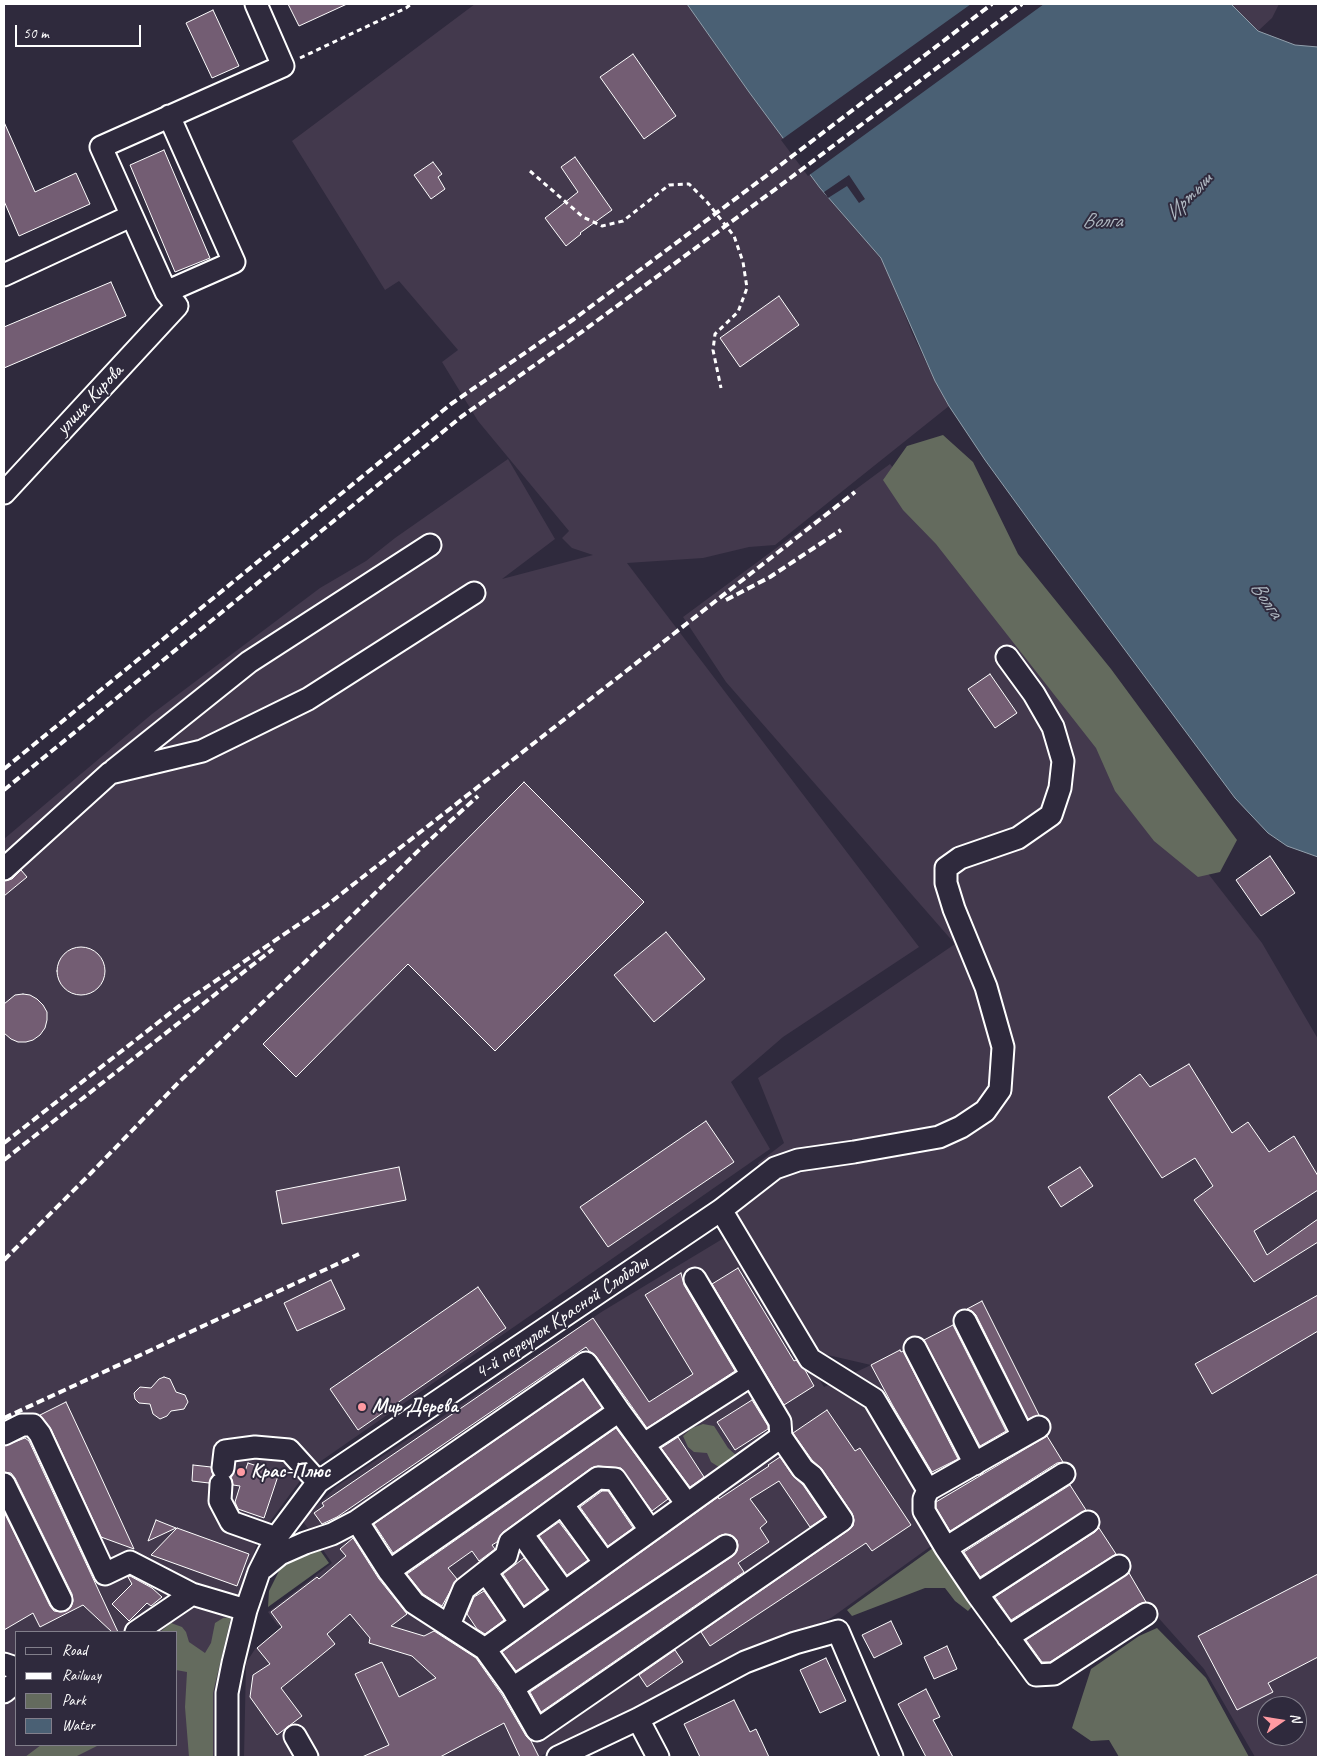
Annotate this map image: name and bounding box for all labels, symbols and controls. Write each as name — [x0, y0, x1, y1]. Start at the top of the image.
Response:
scale bar — [18, 15, 144, 47]
text: 50 m — [23, 24, 49, 43]
water label: Иртыш — [1160, 167, 1218, 227]
water label: Волга — [1082, 208, 1122, 234]
street label: улица Кирова — [51, 360, 129, 440]
water label: Волга — [1244, 576, 1288, 624]
street label: 4-й переулок Красной Слободы — [471, 1251, 653, 1385]
place label: Мир Дерева — [372, 1395, 458, 1419]
marker: Мир Дерева — [356, 1401, 368, 1413]
place label: Крас-Плюс — [251, 1460, 330, 1484]
marker: Крас-Плюс — [235, 1466, 247, 1478]
legend — [15, 1631, 178, 1746]
text: Road — [62, 1641, 87, 1660]
text: Railway — [62, 1666, 101, 1685]
text: Park — [62, 1691, 86, 1710]
north arrow — [1257, 1696, 1307, 1746]
text: N — [1287, 1712, 1305, 1724]
text: Water — [62, 1716, 95, 1735]

